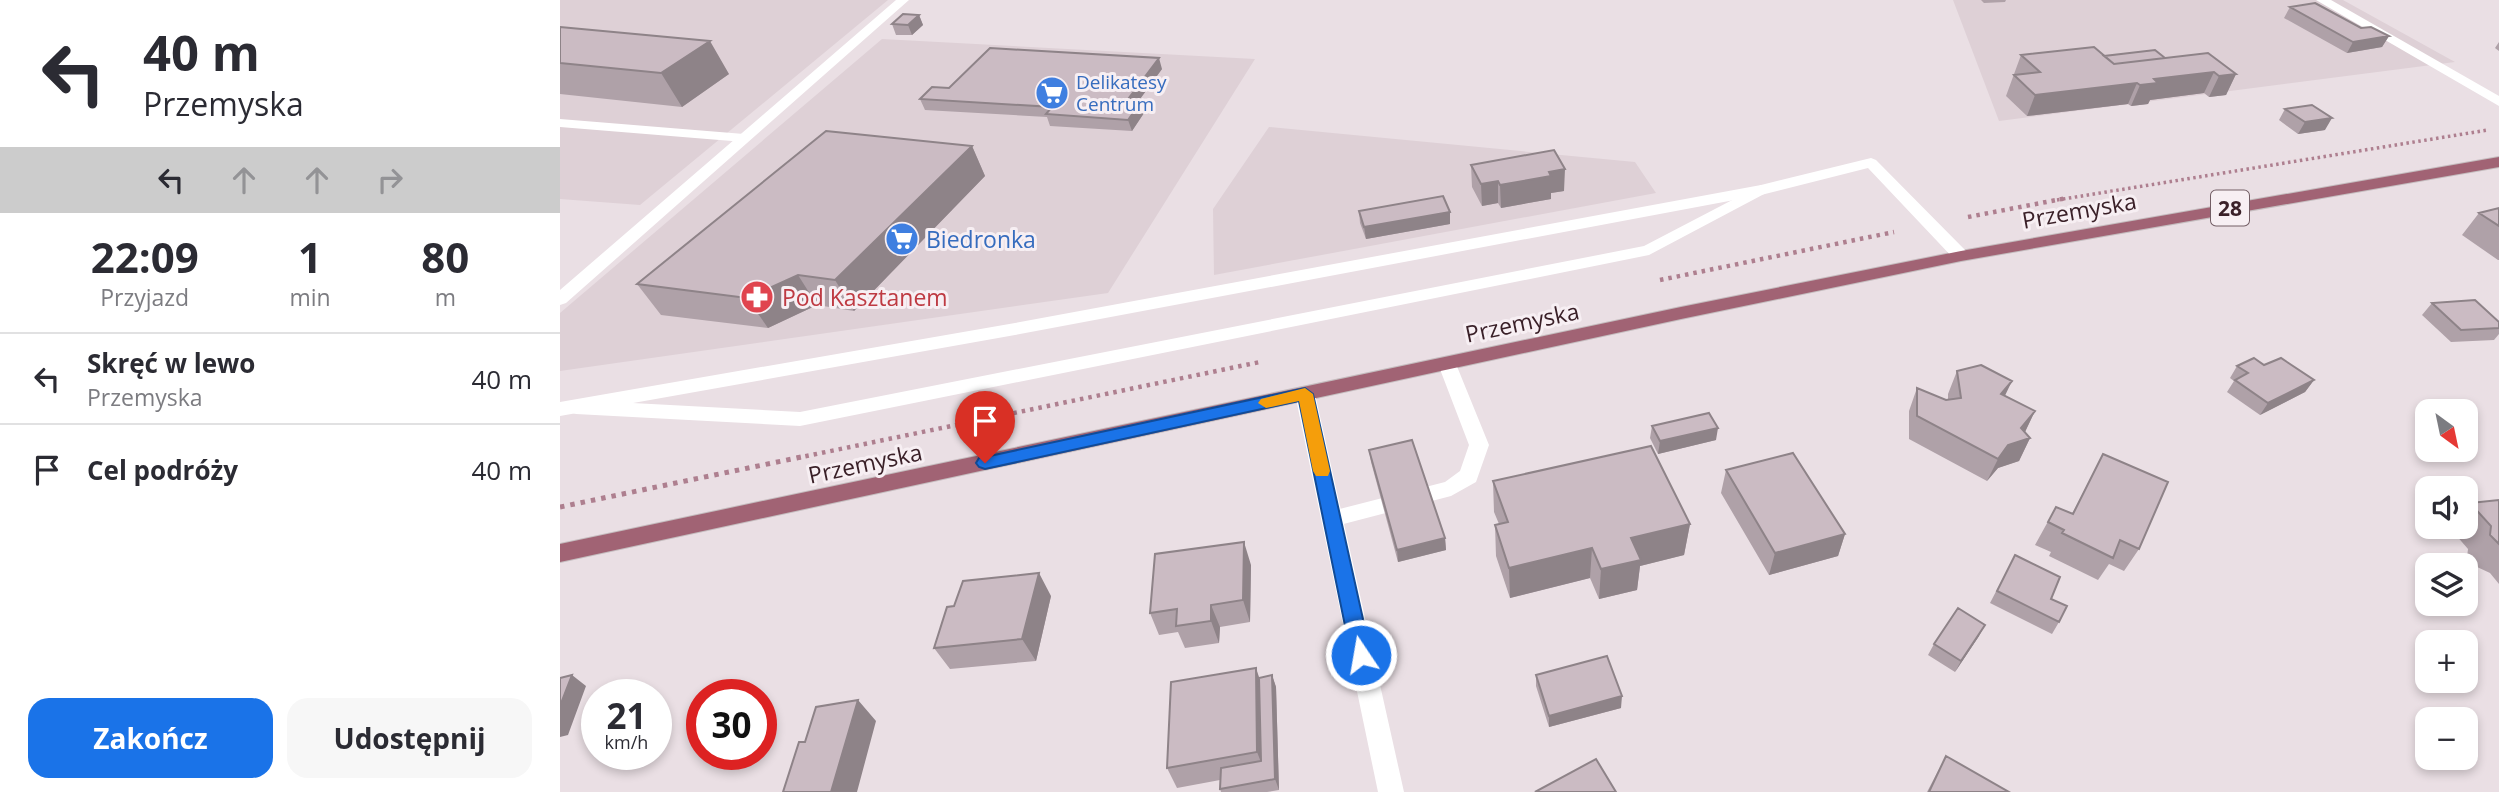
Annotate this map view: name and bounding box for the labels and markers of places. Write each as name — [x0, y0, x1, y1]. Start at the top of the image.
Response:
place label: Delikatesy Centrum — [1076, 69, 1167, 117]
supermarket icon: Delikatesy Centrum — [1033, 74, 1071, 112]
supermarket icon: Biedronka — [883, 220, 921, 258]
place label: Biedronka — [926, 223, 1036, 255]
pharmacy icon: Pod Kasztanem — [738, 278, 776, 316]
place label: Pod Kasztanem — [782, 281, 948, 313]
pin — [955, 391, 1015, 463]

